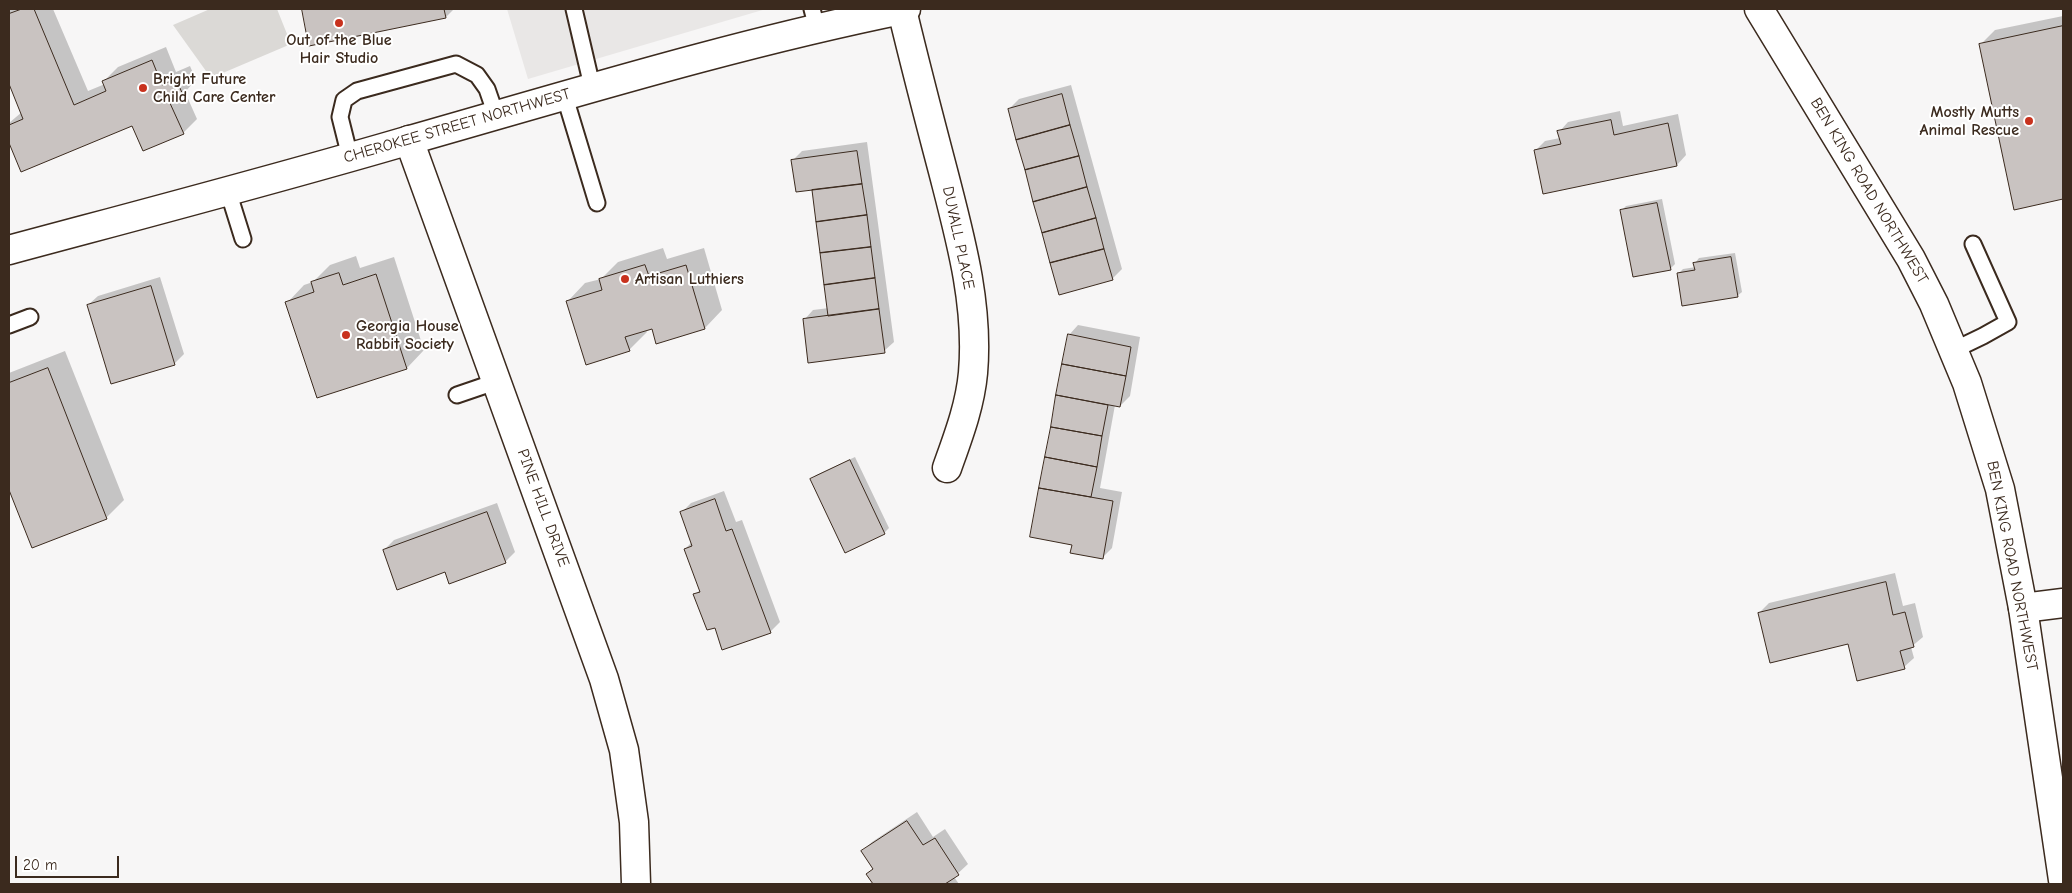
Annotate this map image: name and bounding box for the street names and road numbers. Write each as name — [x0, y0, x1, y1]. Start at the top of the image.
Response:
street label: CHEROKEE STREET NORTHWEST — [341, 84, 573, 168]
street label: BEN KING ROAD NORTHWEST — [1806, 95, 1932, 287]
street label: DUVALL PLACE — [938, 185, 978, 291]
street label: PINE HILL DRIVE — [513, 446, 573, 570]
street label: BEN KING ROAD NORTHWEST — [1982, 459, 2042, 673]

